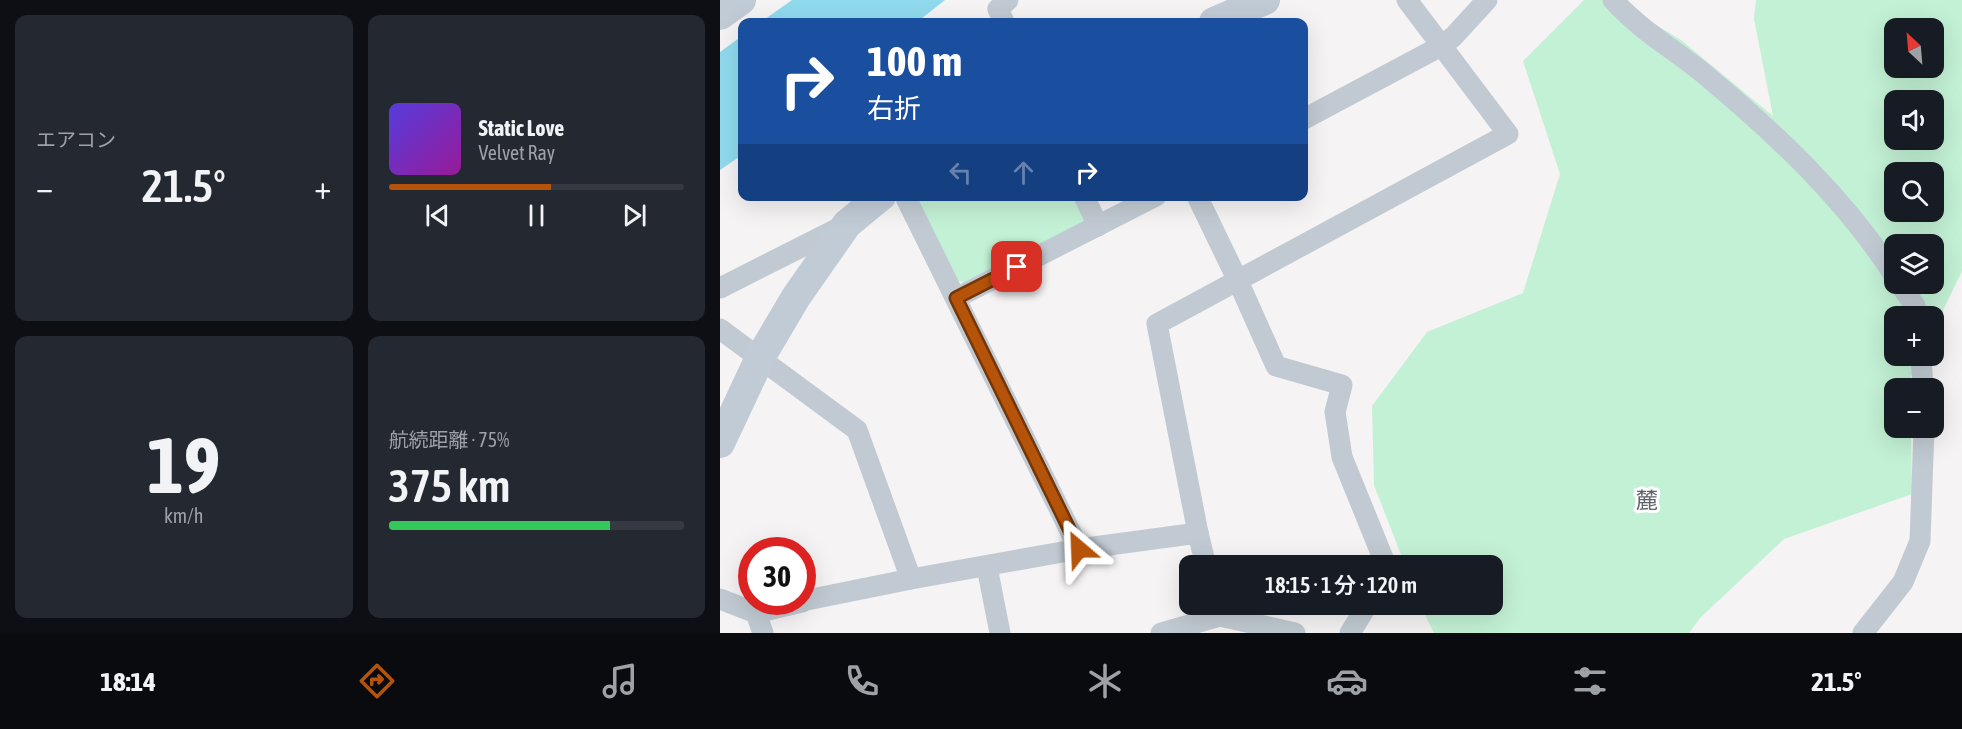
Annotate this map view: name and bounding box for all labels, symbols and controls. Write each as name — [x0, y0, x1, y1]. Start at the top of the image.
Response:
north arrow — [1884, 18, 1944, 78]
map controls — [1884, 18, 1944, 438]
text: 100 m — [867, 37, 962, 85]
icon: right — [768, 42, 846, 120]
button: sound — [1884, 90, 1944, 150]
text: 右折 — [867, 93, 921, 124]
text: Static Love — [479, 115, 564, 141]
text: エアコン — [36, 128, 116, 151]
text: Velvet Ray — [479, 141, 555, 164]
icon: left — [944, 156, 977, 189]
icon: ahead — [1007, 156, 1040, 189]
icon: right — [1070, 156, 1103, 189]
text: 21.5° — [142, 160, 226, 212]
button: search — [1884, 162, 1944, 222]
text: − — [36, 168, 53, 206]
text: + — [314, 168, 331, 206]
icon: previous — [421, 199, 454, 232]
icon: pause — [520, 199, 553, 232]
icon: next — [618, 199, 651, 232]
button: layers — [1884, 234, 1944, 294]
pin — [991, 241, 1042, 292]
icon: arrive — [1000, 250, 1033, 283]
button: + — [1884, 306, 1944, 366]
button: − — [1884, 378, 1944, 438]
text: 19 — [147, 420, 220, 510]
text: 航続距離 · 75% — [389, 428, 509, 451]
text: 375 km — [389, 460, 510, 512]
district label: 麓 — [1636, 487, 1658, 513]
text: km/h — [164, 504, 204, 527]
position arrow — [1047, 517, 1111, 581]
speed limit sign: 30 — [738, 537, 816, 615]
text: 18:15 · 1 分 · 120 m — [1265, 572, 1417, 598]
icon: directions — [356, 660, 398, 702]
icon: music — [599, 660, 641, 702]
icon: phone — [841, 660, 883, 702]
icon: climate — [1084, 660, 1126, 702]
icon: car — [1326, 660, 1368, 702]
icon: filters — [1569, 660, 1611, 702]
text: 18:14 — [100, 666, 156, 697]
text: 21.5° — [1811, 666, 1862, 697]

